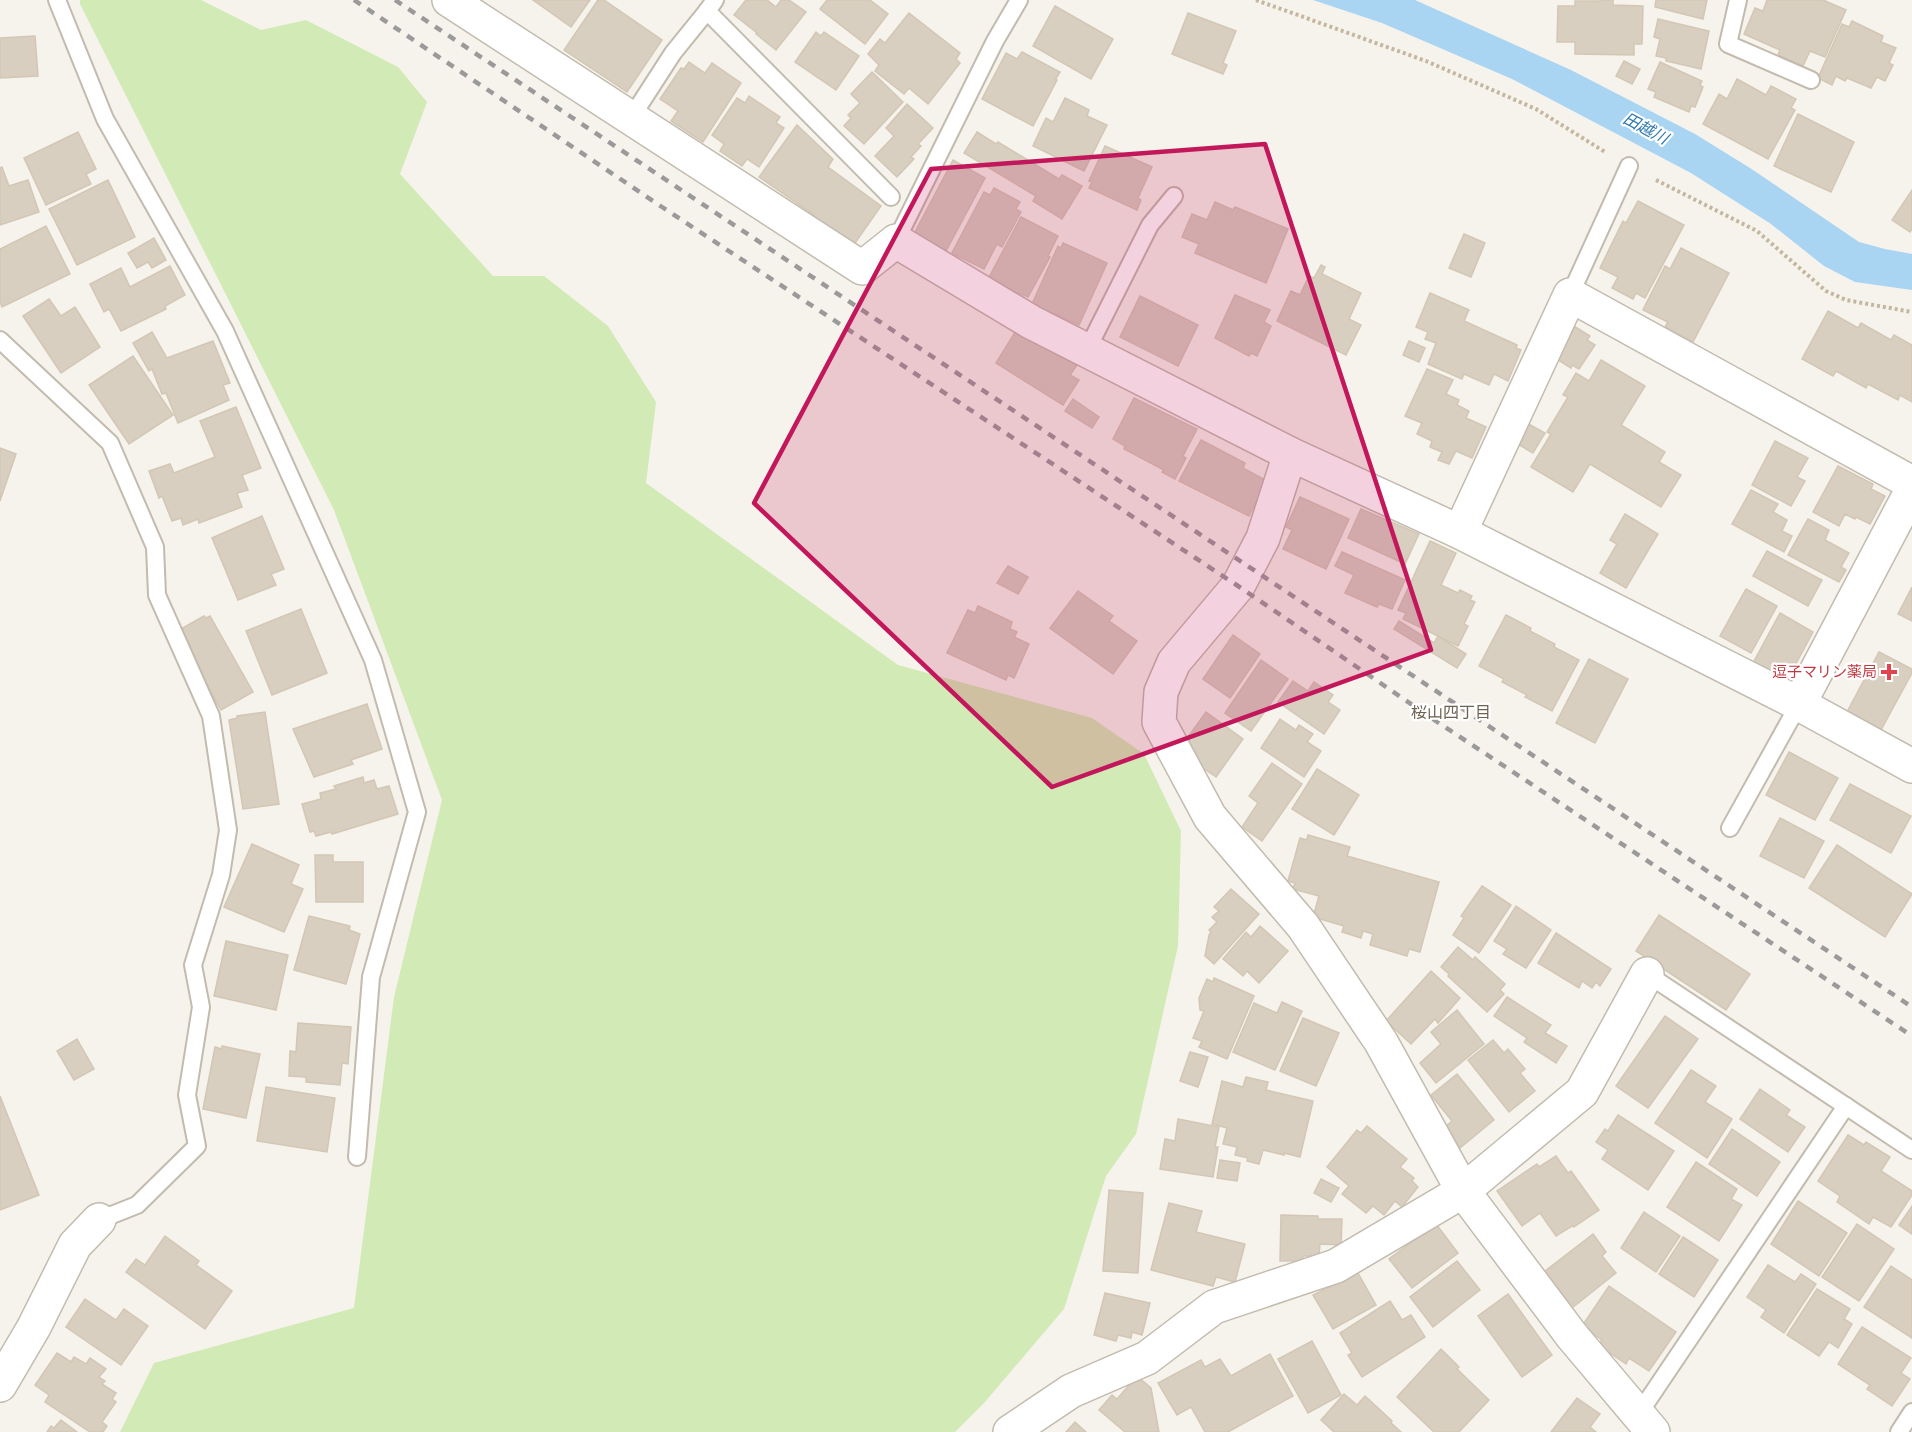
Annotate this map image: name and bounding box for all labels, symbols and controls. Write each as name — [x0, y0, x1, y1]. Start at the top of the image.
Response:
water label: 田越川 — [1620, 108, 1674, 149]
place label: 逗子マリン薬局 — [1772, 662, 1877, 681]
marker: 逗子マリン薬局 — [1882, 665, 1896, 679]
district label: 桜山四丁目 — [1411, 702, 1491, 722]

